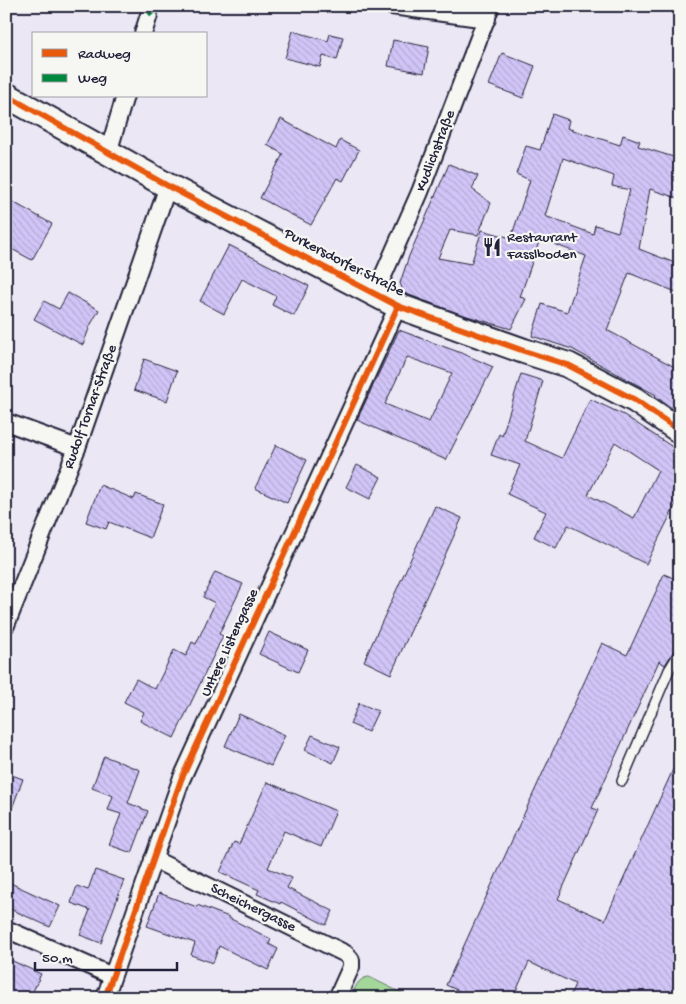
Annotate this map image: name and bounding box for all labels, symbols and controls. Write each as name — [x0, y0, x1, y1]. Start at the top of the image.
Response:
legend — [32, 32, 208, 98]
text: Radweg — [78, 46, 131, 64]
text: Weg — [78, 70, 107, 88]
street label: Kudlichstraße — [412, 107, 460, 194]
street label: Purkersdorfer Straße — [280, 224, 407, 301]
place label: Restaurant Fasslboden — [506, 229, 578, 264]
restaurant icon: Restaurant Fasslboden — [481, 236, 503, 258]
street label: Rudolf Tornar-Straße — [60, 342, 122, 472]
street label: Untere Listengasse — [197, 586, 263, 700]
street label: Scheichergasse — [207, 880, 299, 937]
scale bar — [35, 939, 178, 971]
text: 50 m — [42, 950, 73, 968]

